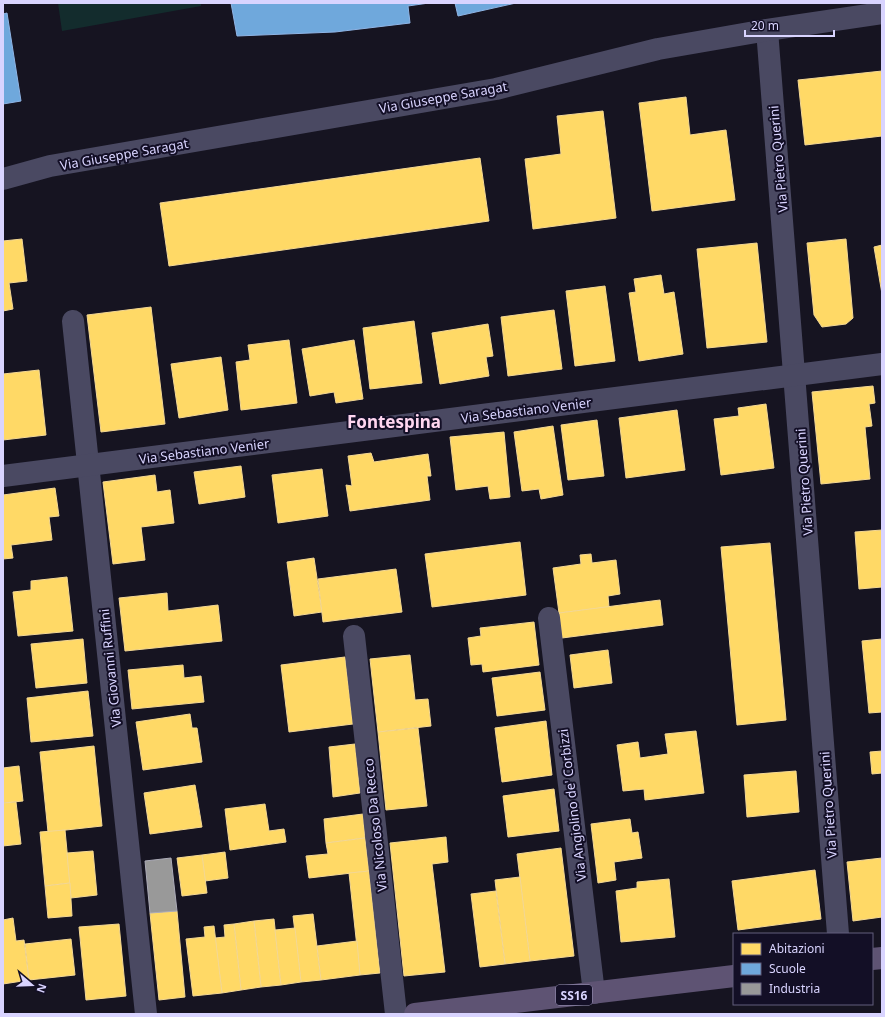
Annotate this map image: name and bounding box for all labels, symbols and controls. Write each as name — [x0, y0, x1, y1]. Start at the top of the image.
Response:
scale bar — [745, 12, 834, 38]
text: 20 m — [751, 17, 779, 34]
street label: Via Giuseppe Saragat — [378, 77, 509, 117]
street label: Via Pietro Querini — [764, 105, 792, 213]
street label: Via Giuseppe Saragat — [59, 134, 190, 174]
street label: Via Sebastiano Venier — [460, 393, 593, 427]
district label: Fontespina — [347, 410, 441, 433]
street label: Via Pietro Querini — [791, 428, 817, 536]
street label: Via Sebastiano Venier — [138, 434, 271, 468]
street label: Via Giovanni Ruffini — [95, 608, 125, 728]
street label: Via Angiolino de' Corbizzi — [554, 728, 590, 882]
street label: Via Pietro Querini — [815, 751, 841, 859]
street label: Via Nicoloso Da Recco — [359, 757, 391, 892]
legend — [733, 933, 873, 1005]
text: Abitazioni — [769, 940, 825, 957]
text: Scuole — [769, 960, 806, 977]
north arrow — [12, 965, 52, 1005]
text: Industria — [769, 980, 820, 997]
text: N — [33, 982, 50, 995]
road number: SS16 — [556, 985, 592, 1005]

